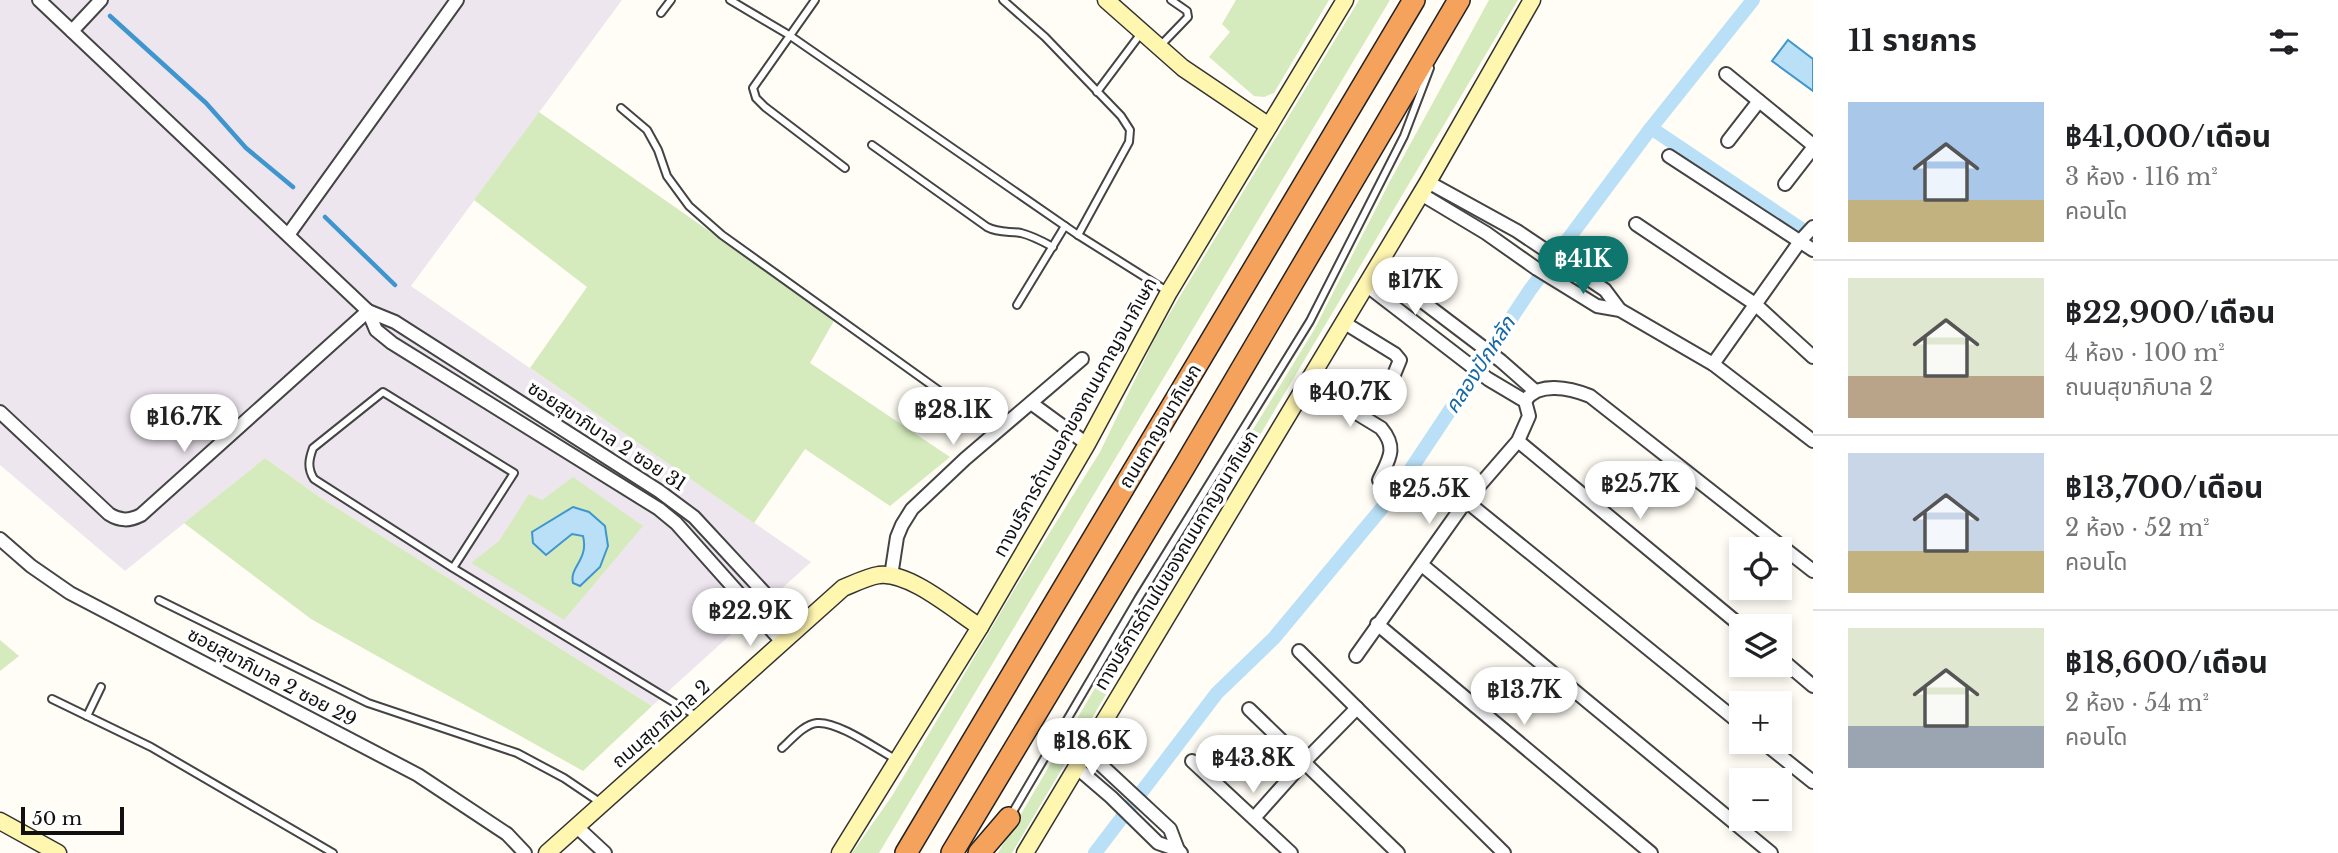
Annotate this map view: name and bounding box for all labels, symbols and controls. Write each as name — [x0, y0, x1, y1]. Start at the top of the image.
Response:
text: 11 รายการ — [1848, 22, 1977, 59]
icon: filters — [2265, 23, 2303, 61]
text: ฿41,000/เดือน — [2065, 118, 2271, 155]
icon: home — [1904, 130, 1988, 214]
text: 3 ห้อง · 116 m² — [2065, 163, 2218, 191]
text: คอนโด — [2065, 197, 2127, 225]
pin: ฿41K — [1542, 236, 1624, 296]
text: ฿41K — [1554, 245, 1612, 273]
pin: ฿17K — [1374, 258, 1456, 317]
text: ฿17K — [1388, 266, 1442, 294]
street label: ทางบริการด้านนอกของถนนกาญจนาภิเษก — [988, 273, 1162, 561]
text: ฿22,900/เดือน — [2065, 294, 2275, 331]
icon: home — [1904, 306, 1988, 390]
water label: คลองปักหลัก — [1439, 310, 1522, 418]
text: 4 ห้อง · 100 m² — [2065, 339, 2225, 367]
street label: ถนนกาญจนาภิเษก — [1114, 360, 1206, 492]
pin: ฿40.7K — [1293, 370, 1407, 429]
text: ถนนสุขาภิบาล 2 — [2065, 373, 2213, 401]
street label: ซอยสุขาภิบาล 2 ซอย 31 — [523, 376, 691, 496]
text: ฿40.7K — [1309, 378, 1391, 406]
pin: ฿28.1K — [896, 388, 1010, 447]
pin: ฿16.7K — [127, 394, 241, 454]
text: ฿28.1K — [914, 396, 992, 424]
text: ฿16.7K — [146, 403, 222, 431]
street label: ทางบริการด้านในของถนนกาญจนาภิเษก — [1089, 426, 1263, 694]
pin: ฿25.7K — [1583, 462, 1697, 521]
pin: ฿25.5K — [1372, 466, 1486, 526]
text: ฿13,700/เดือน — [2065, 469, 2263, 506]
text: ฿25.7K — [1601, 470, 1679, 498]
text: ฿25.5K — [1389, 475, 1469, 503]
icon: home — [1904, 481, 1988, 565]
text: 2 ห้อง · 52 m² — [2065, 514, 2210, 542]
map controls — [1729, 537, 1792, 831]
button: locate — [1729, 537, 1792, 600]
text: คอนโด — [2065, 548, 2127, 576]
pin: ฿22.9K — [693, 588, 807, 648]
text: ฿22.9K — [708, 597, 792, 625]
button: layers — [1729, 614, 1792, 677]
street label: ซอยสุขาภิบาล 2 ซอย 29 — [184, 623, 360, 731]
text: ฿18,600/เดือน — [2065, 644, 2268, 681]
icon: home — [1904, 656, 1988, 740]
pin: ฿13.7K — [1467, 668, 1581, 727]
street label: ถนนสุขาภิบาล 2 — [607, 675, 715, 773]
text: ฿13.7K — [1487, 676, 1561, 704]
text: 2 ห้อง · 54 m² — [2065, 689, 2209, 717]
button: + — [1729, 691, 1792, 754]
pin: ฿18.6K — [1035, 718, 1149, 778]
text: คอนโด — [2065, 723, 2127, 751]
text: ฿18.6K — [1053, 727, 1131, 755]
pin: ฿43.8K — [1196, 736, 1310, 795]
text: ฿43.8K — [1212, 744, 1294, 772]
button: − — [1729, 768, 1792, 831]
scale bar — [21, 804, 124, 836]
text: 50 m — [32, 807, 82, 830]

